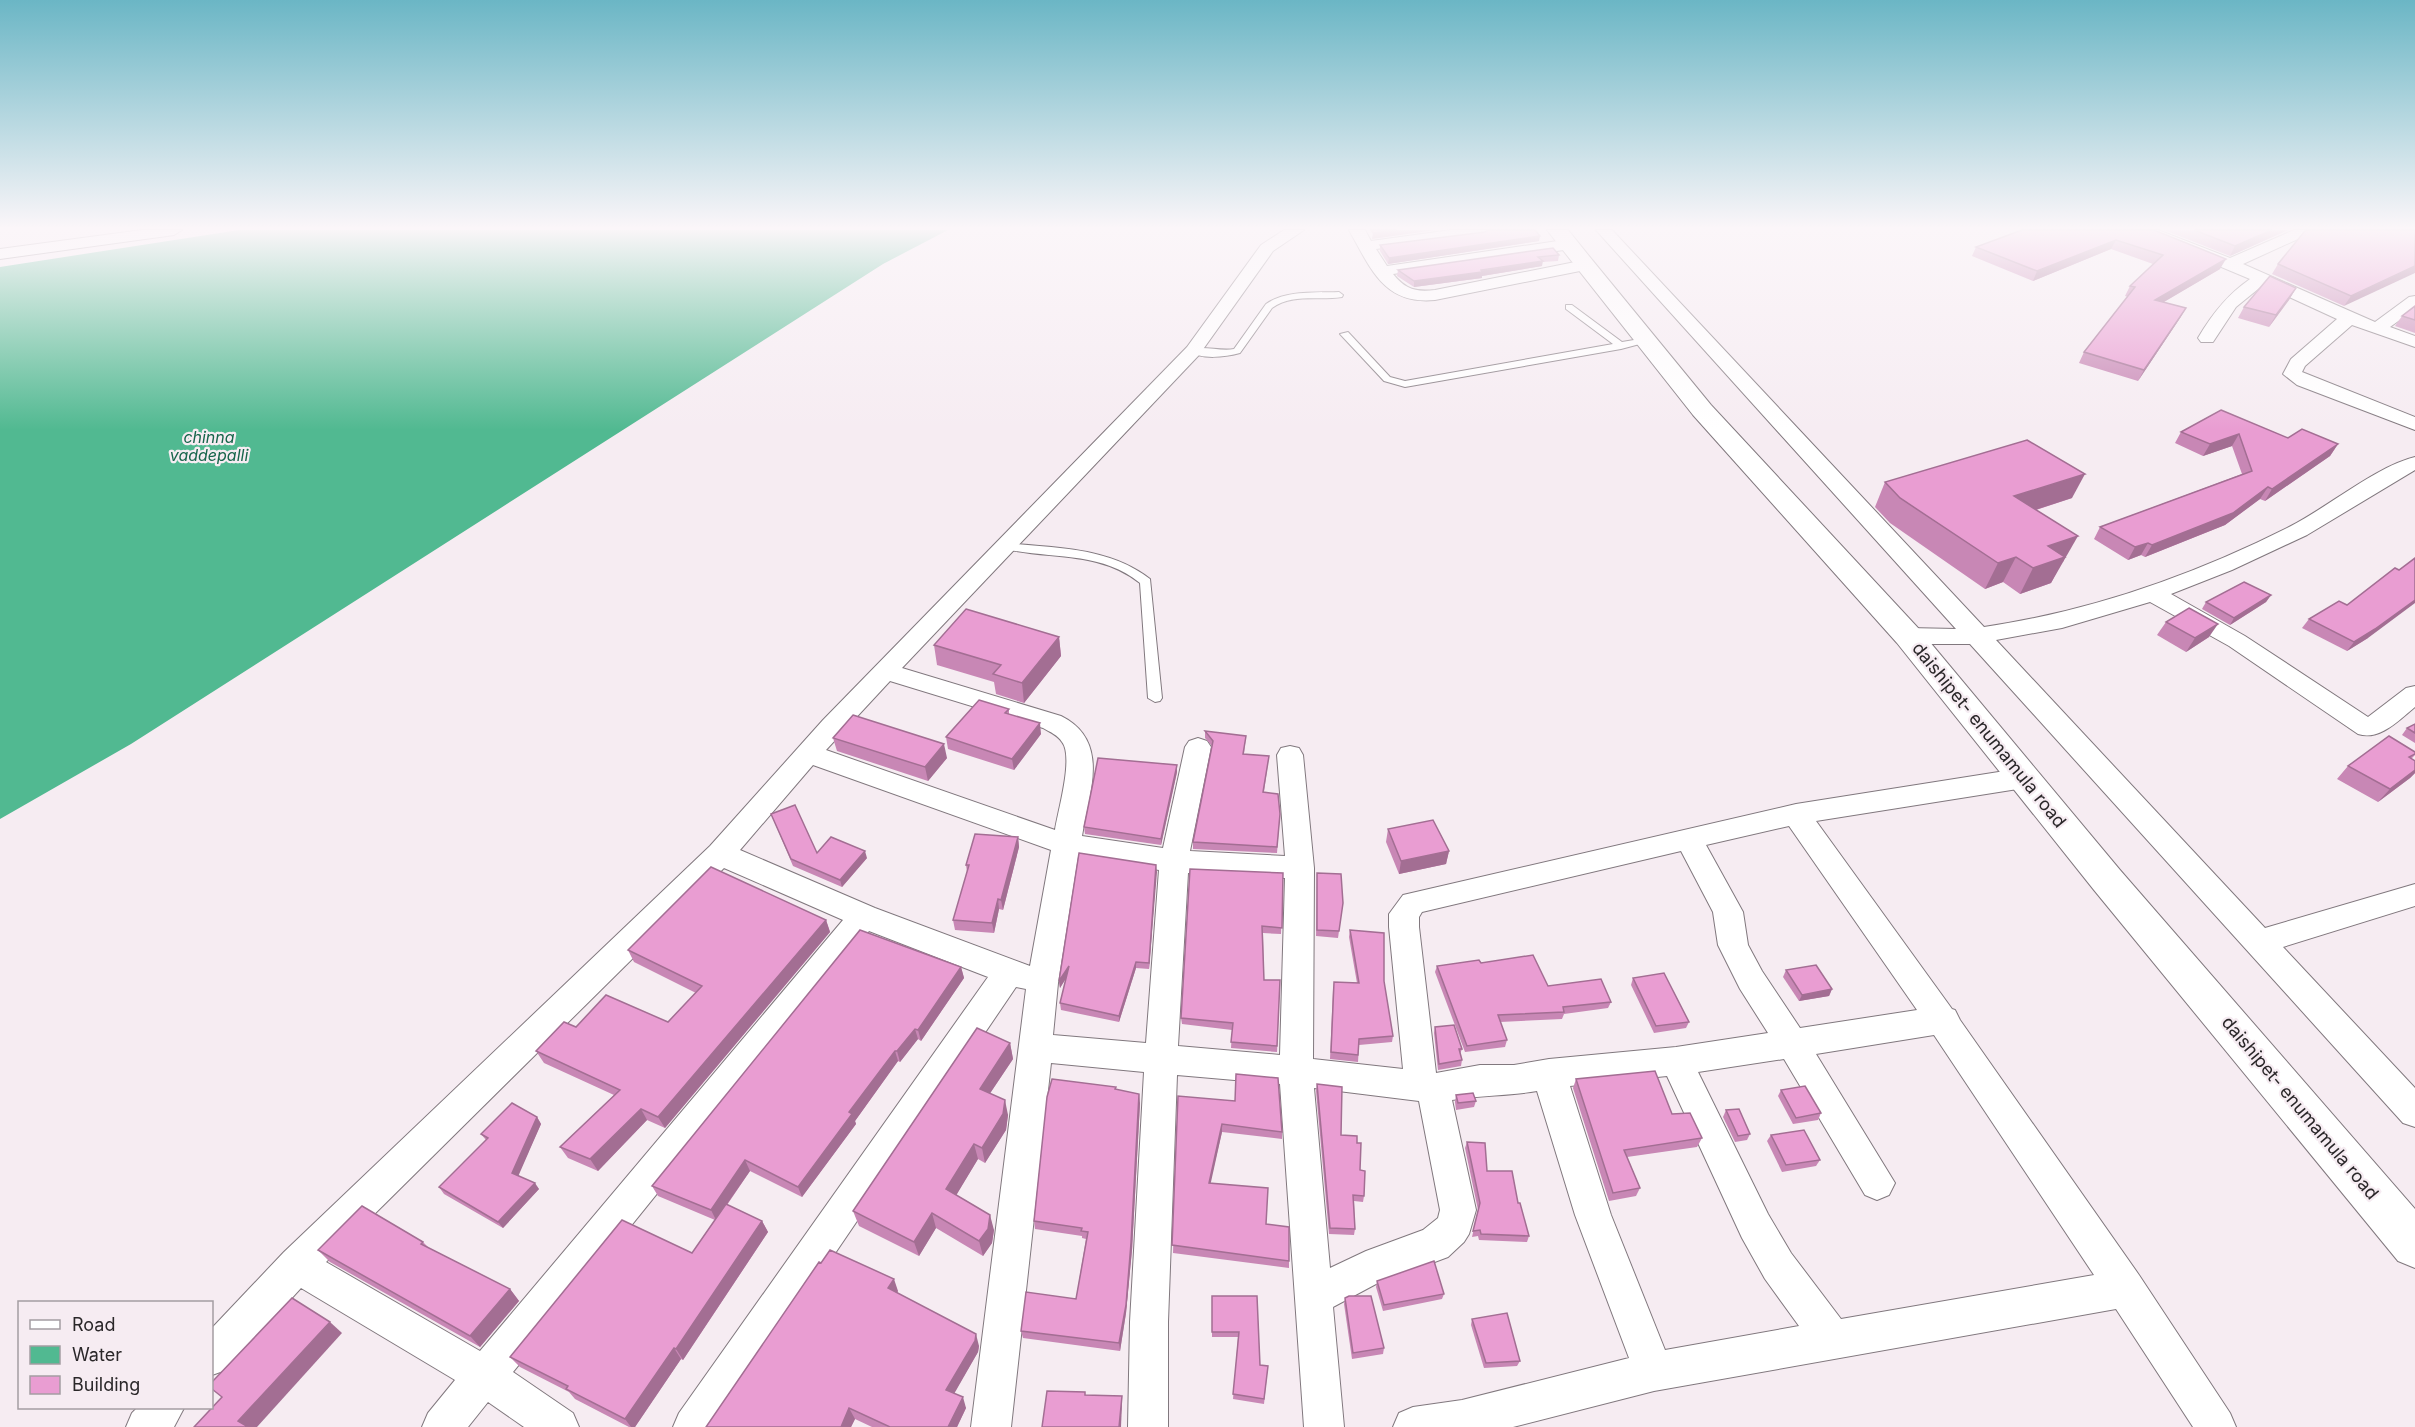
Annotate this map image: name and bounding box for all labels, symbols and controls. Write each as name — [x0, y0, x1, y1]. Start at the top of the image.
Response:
water label: chinna vaddepalli — [170, 427, 249, 465]
street label: daishipet- enumamula road — [1908, 638, 2071, 832]
street label: daishipet- enumamula road — [2218, 1012, 2383, 1204]
legend — [18, 1301, 213, 1409]
text: Road — [72, 1314, 115, 1335]
text: Water — [72, 1344, 122, 1365]
text: Building — [72, 1374, 140, 1395]

